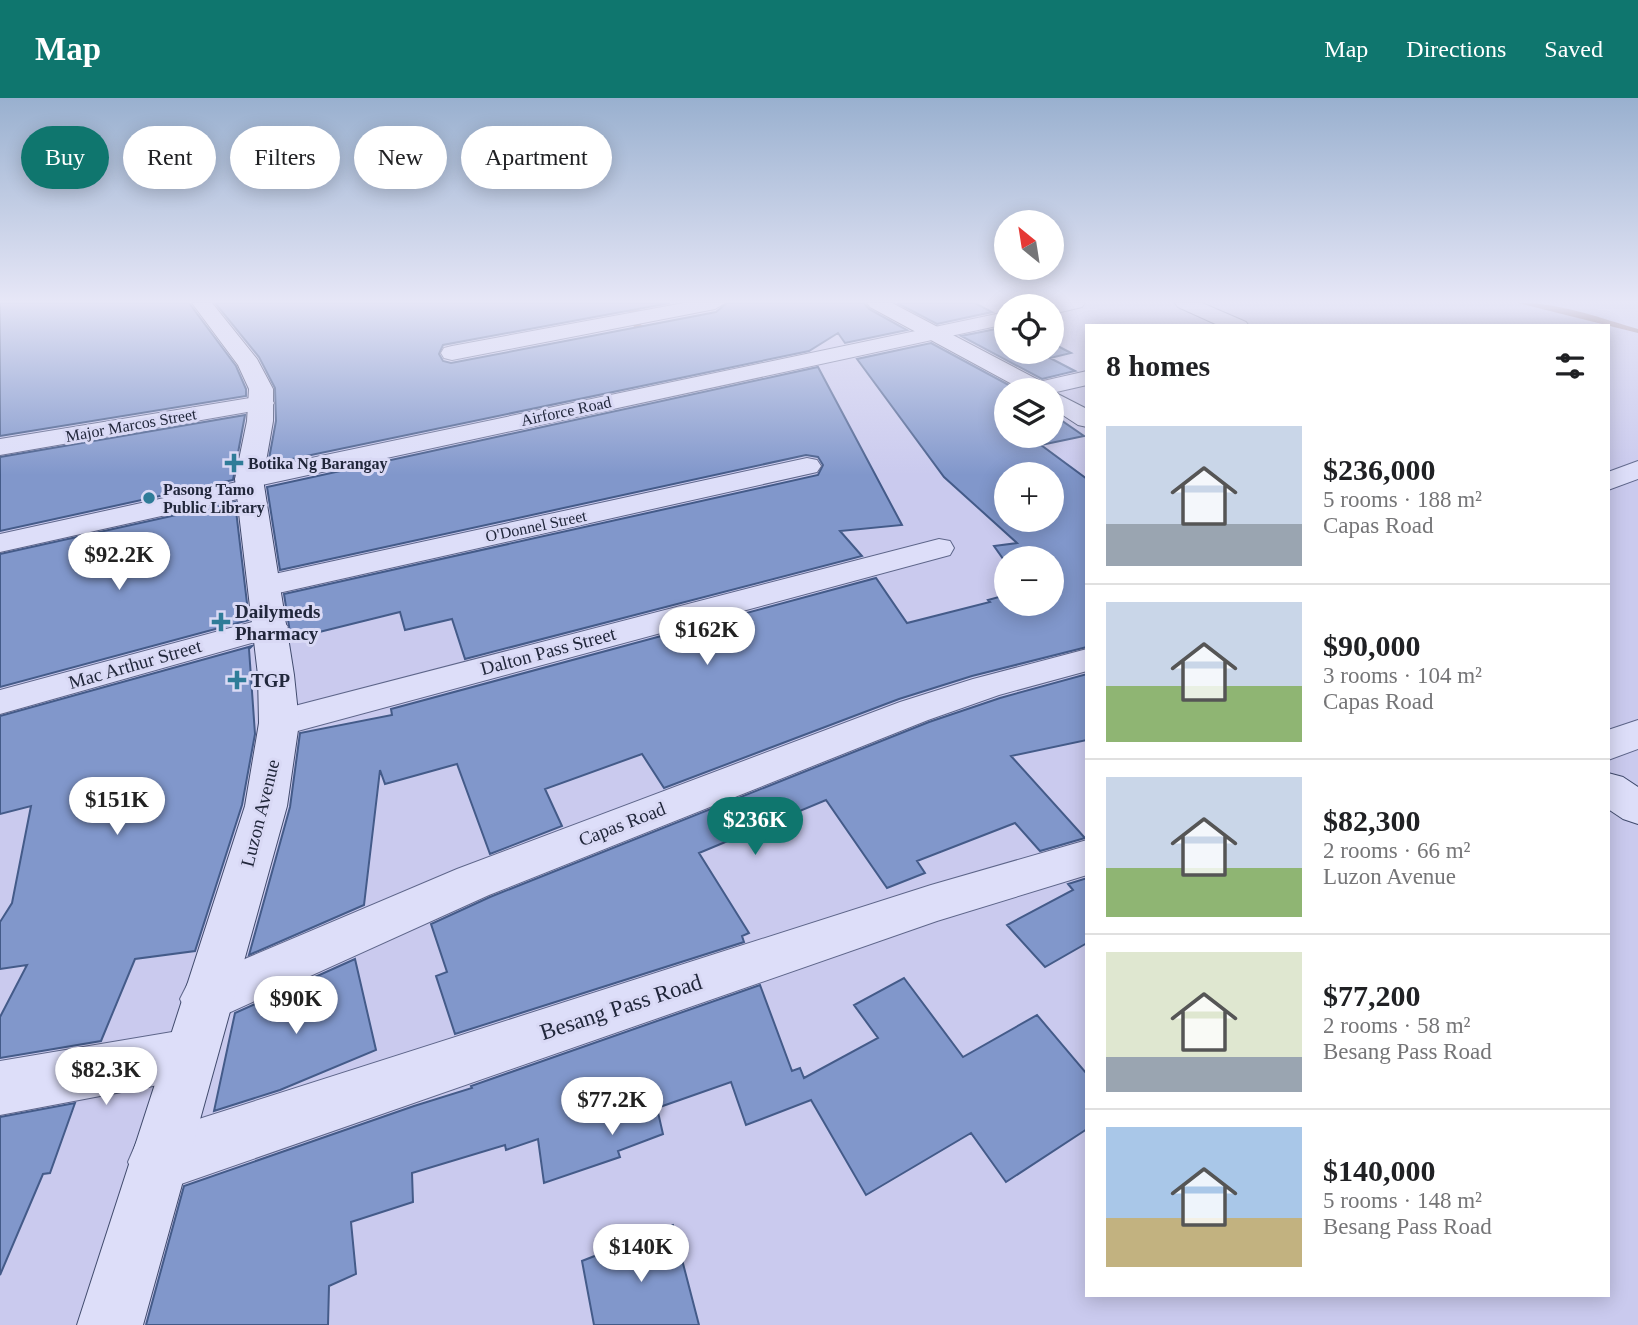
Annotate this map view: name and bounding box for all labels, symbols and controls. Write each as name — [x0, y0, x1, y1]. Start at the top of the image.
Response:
text: Map — [35, 31, 101, 67]
text: Map — [1324, 36, 1368, 62]
text: Directions — [1406, 36, 1506, 62]
text: Saved — [1544, 36, 1603, 62]
chip: Buy — [21, 126, 109, 189]
chip: Rent — [123, 126, 216, 189]
chip: Filters — [230, 126, 340, 189]
chip: New — [354, 126, 447, 189]
chip: Apartment — [461, 126, 612, 189]
north arrow — [994, 210, 1064, 280]
map controls — [994, 210, 1064, 616]
button: locate — [994, 294, 1064, 364]
icon: filters — [1551, 347, 1589, 385]
text: 8 homes — [1106, 349, 1210, 382]
button: layers — [994, 378, 1064, 448]
street label: Airforce Road — [519, 393, 613, 429]
street label: Major Marcos Street — [64, 405, 198, 446]
text: $236,000 — [1323, 453, 1436, 486]
icon: home — [1162, 454, 1246, 538]
marker: Botika Ng Barangay — [226, 455, 242, 471]
place label: Botika Ng Barangay — [248, 455, 388, 473]
button: + — [994, 462, 1064, 532]
place label: Pasong Tamo Public Library — [163, 481, 265, 517]
text: 5 rooms · 188 m² — [1323, 487, 1482, 512]
marker: Pasong Tamo Public Library — [141, 490, 157, 506]
street label: O'Donnel Street — [484, 507, 589, 545]
text: Capas Road — [1323, 513, 1434, 538]
pin: $92.2K — [62, 532, 176, 592]
text: $92.2K — [84, 542, 154, 567]
button: − — [994, 546, 1064, 616]
place label: Dailymeds Pharmacy — [235, 601, 321, 644]
pin: $162K — [658, 608, 756, 667]
marker: Dailymeds Pharmacy — [213, 614, 229, 630]
text: $162K — [675, 617, 739, 642]
street label: Dalton Pass Street — [478, 623, 619, 679]
text: $90,000 — [1323, 629, 1421, 662]
icon: home — [1162, 630, 1246, 714]
street label: Mac Arthur Street — [66, 635, 205, 693]
text: 3 rooms · 104 m² — [1323, 663, 1482, 688]
place label: TGP — [251, 670, 290, 691]
marker: TGP — [229, 672, 245, 688]
text: Capas Road — [1323, 689, 1434, 714]
street label: Luzon Avenue — [237, 757, 283, 869]
pin: $151K — [68, 778, 166, 837]
text: $151K — [85, 787, 149, 812]
street label: Capas Road — [576, 798, 669, 850]
pin: $236K — [706, 798, 804, 857]
text: $82,300 — [1323, 804, 1421, 837]
icon: home — [1162, 805, 1246, 889]
text: $236K — [723, 807, 787, 832]
text: 2 rooms · 66 m² — [1323, 838, 1470, 863]
text: Luzon Avenue — [1323, 864, 1456, 889]
street label: Besang Pass Road — [537, 969, 706, 1045]
pin: $90K — [255, 976, 337, 1036]
text: $77,200 — [1323, 979, 1421, 1012]
icon: home — [1162, 980, 1246, 1064]
text: $90K — [270, 986, 322, 1011]
text: 2 rooms · 58 m² — [1323, 1013, 1470, 1038]
text: Besang Pass Road — [1323, 1039, 1492, 1064]
pin: $82.3K — [49, 1048, 163, 1107]
text: $82.3K — [71, 1057, 141, 1082]
pin: $77.2K — [555, 1077, 669, 1137]
text: $77.2K — [577, 1087, 647, 1112]
text: $140,000 — [1323, 1154, 1436, 1187]
icon: home — [1162, 1155, 1246, 1239]
text: 5 rooms · 148 m² — [1323, 1188, 1482, 1213]
text: Besang Pass Road — [1323, 1214, 1492, 1239]
pin: $140K — [592, 1224, 690, 1284]
text: $140K — [609, 1234, 673, 1259]

